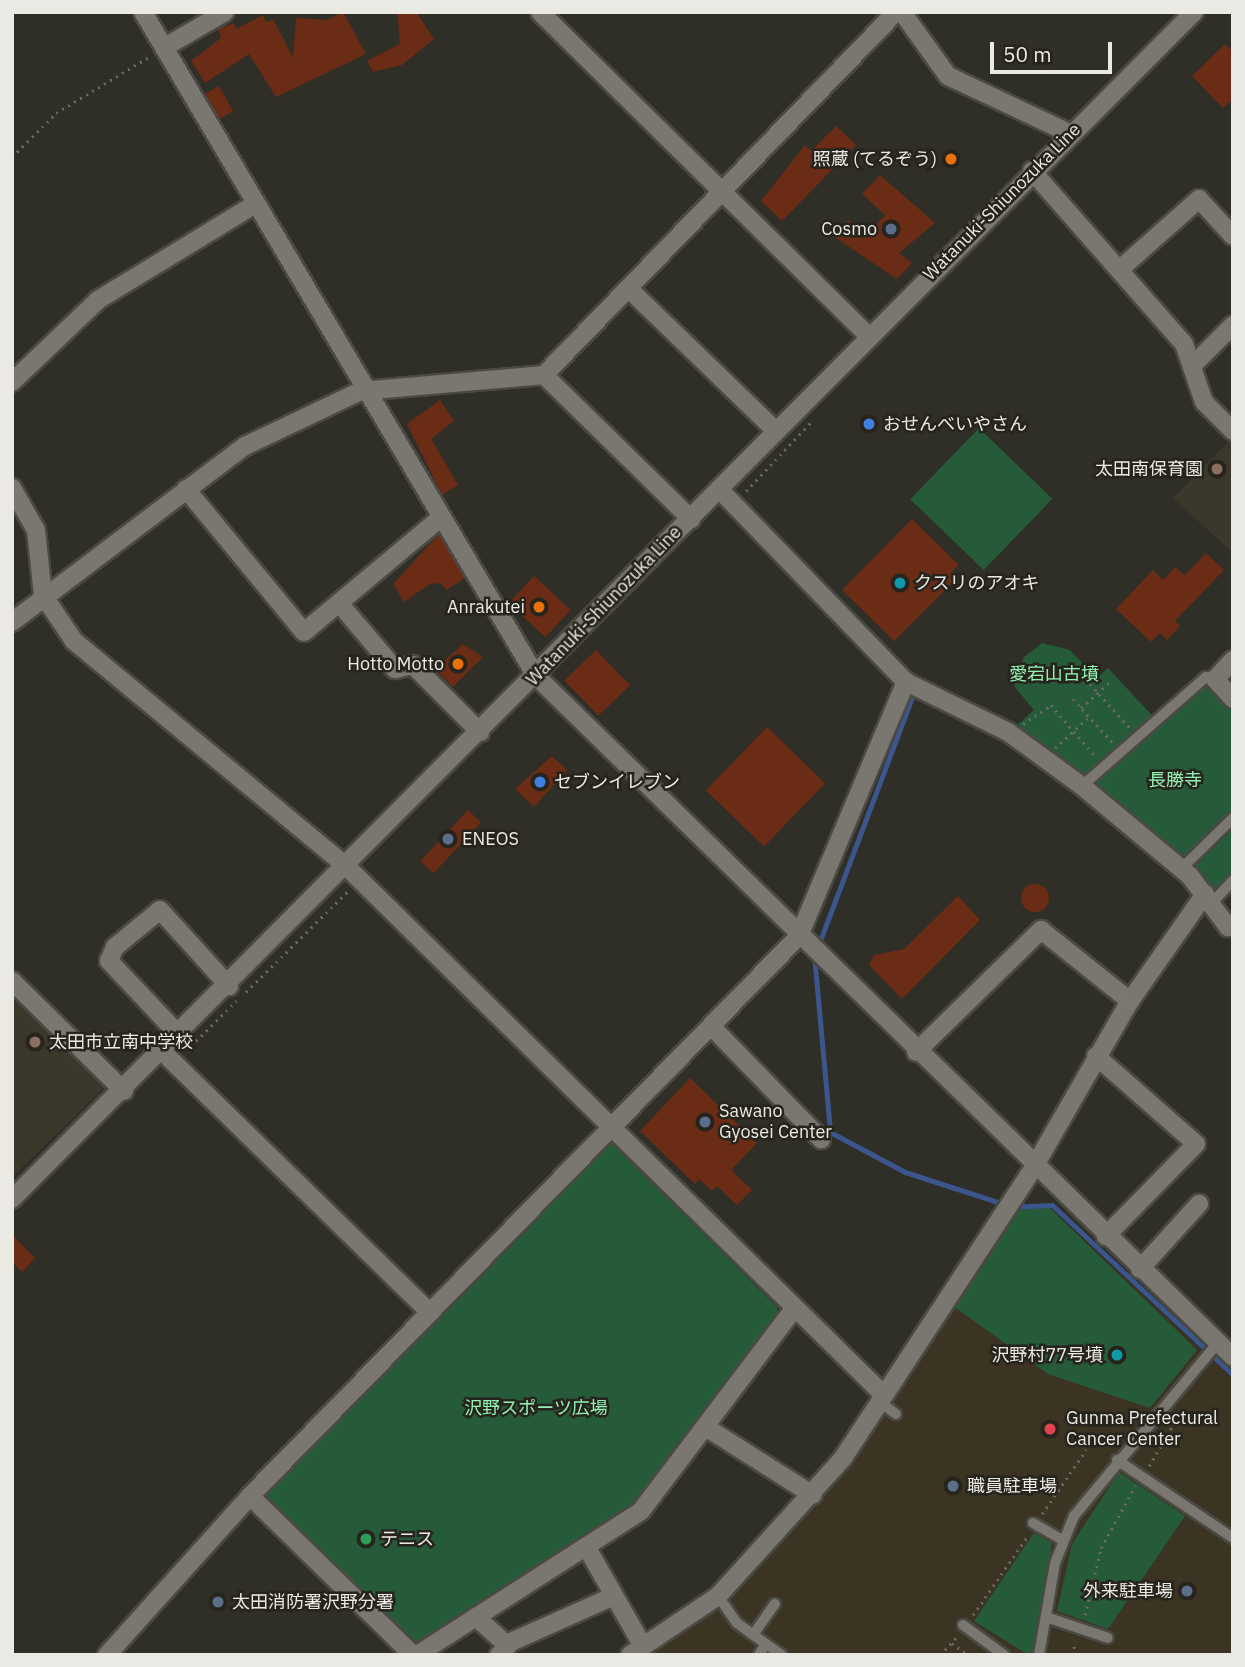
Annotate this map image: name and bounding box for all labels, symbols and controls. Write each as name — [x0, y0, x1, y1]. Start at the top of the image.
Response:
scale bar — [993, 28, 1116, 72]
text: 50 m — [1003, 40, 1052, 68]
street label: Watanuki-Shiunozuka Line — [919, 119, 1085, 285]
place label: 照蔵 (てるぞう) — [813, 148, 937, 170]
marker: 照蔵 (てるぞう) — [943, 151, 959, 167]
place label: Cosmo — [821, 218, 877, 240]
marker: Cosmo — [883, 221, 899, 237]
place label: おせんべいやさん — [883, 413, 1027, 435]
marker: おせんべいやさん — [861, 416, 877, 432]
place label: 太田南保育園 — [1095, 458, 1203, 480]
marker: 太田南保育園 — [1209, 461, 1225, 477]
street label: Watanuki-Shiunozuka Line — [522, 522, 686, 690]
place label: クスリのアオキ — [914, 572, 1040, 594]
marker: クスリのアオキ — [892, 575, 908, 591]
place label: Anrakutei — [447, 596, 525, 618]
marker: Anrakutei — [531, 599, 547, 615]
place label: Hotto Motto — [347, 653, 444, 675]
marker: Hotto Motto — [450, 656, 466, 672]
park label: 愛宕山古墳 — [1009, 663, 1099, 685]
park label: 長勝寺 — [1148, 769, 1202, 791]
place label: セブンイレブン — [554, 771, 680, 793]
marker: セブンイレブン — [532, 774, 548, 790]
place label: ENEOS — [462, 828, 519, 850]
marker: ENEOS — [440, 831, 456, 847]
place label: 太田市立南中学校 — [49, 1031, 193, 1053]
marker: 太田市立南中学校 — [27, 1034, 43, 1050]
place label: Sawano Gyosei Center — [719, 1101, 832, 1144]
marker: Sawano Gyosei Center — [697, 1114, 713, 1130]
place label: 沢野村77号墳 — [991, 1344, 1103, 1366]
marker: 沢野村77号墳 — [1109, 1347, 1125, 1363]
park label: 沢野スポーツ広場 — [464, 1397, 608, 1419]
place label: Gunma Prefectural Cancer Center — [1066, 1408, 1218, 1450]
marker: Gunma Prefectural Cancer Center — [1040, 1419, 1060, 1439]
place label: 職員駐車場 — [967, 1475, 1057, 1497]
marker: 職員駐車場 — [945, 1478, 961, 1494]
place label: テニス — [380, 1528, 434, 1550]
marker: テニス — [358, 1531, 374, 1547]
place label: 外来駐車場 — [1083, 1580, 1173, 1602]
marker: 外来駐車場 — [1179, 1583, 1195, 1599]
place label: 太田消防署沢野分署 — [232, 1591, 394, 1613]
marker: 太田消防署沢野分署 — [210, 1594, 226, 1610]

